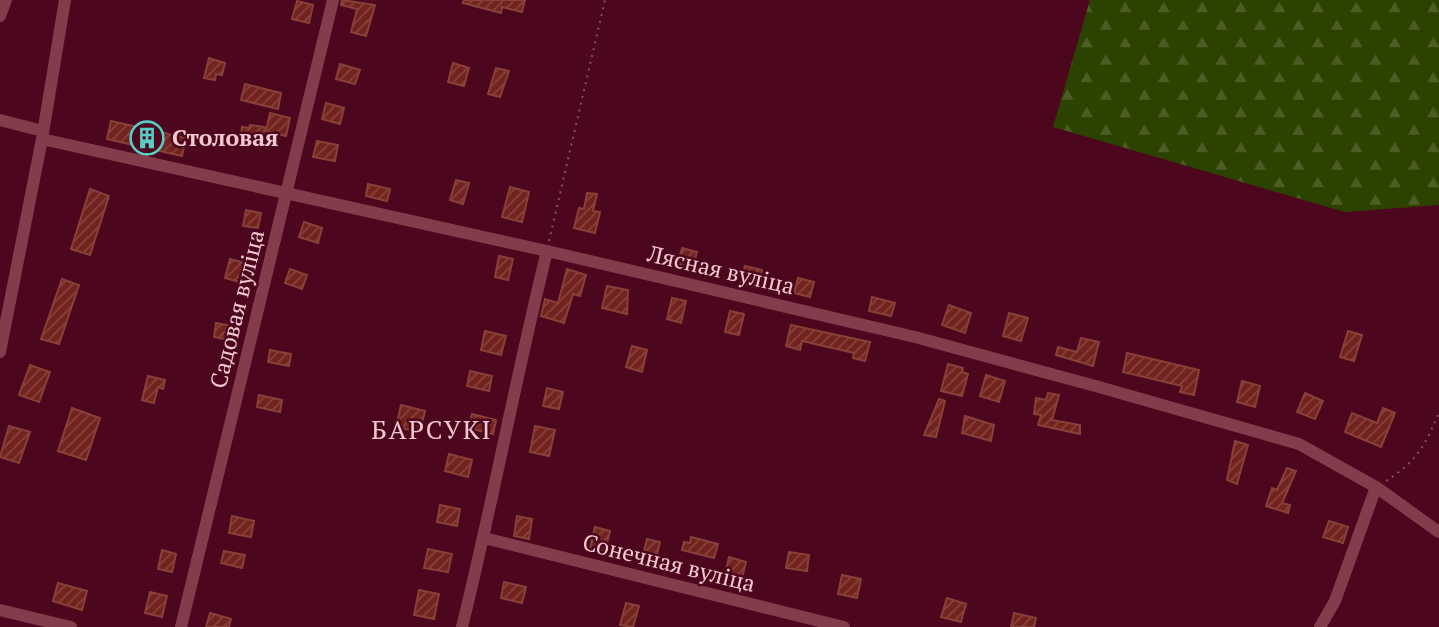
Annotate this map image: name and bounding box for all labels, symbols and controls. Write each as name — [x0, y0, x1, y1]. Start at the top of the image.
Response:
building icon: Столовая — [128, 119, 166, 157]
place label: Столовая — [172, 122, 279, 153]
street label: Садовая вуліца — [202, 226, 271, 391]
street label: Лясная вуліца — [644, 237, 798, 302]
district label: БАРСУКІ — [371, 412, 493, 446]
street label: Сонечная вуліца — [580, 526, 759, 599]

